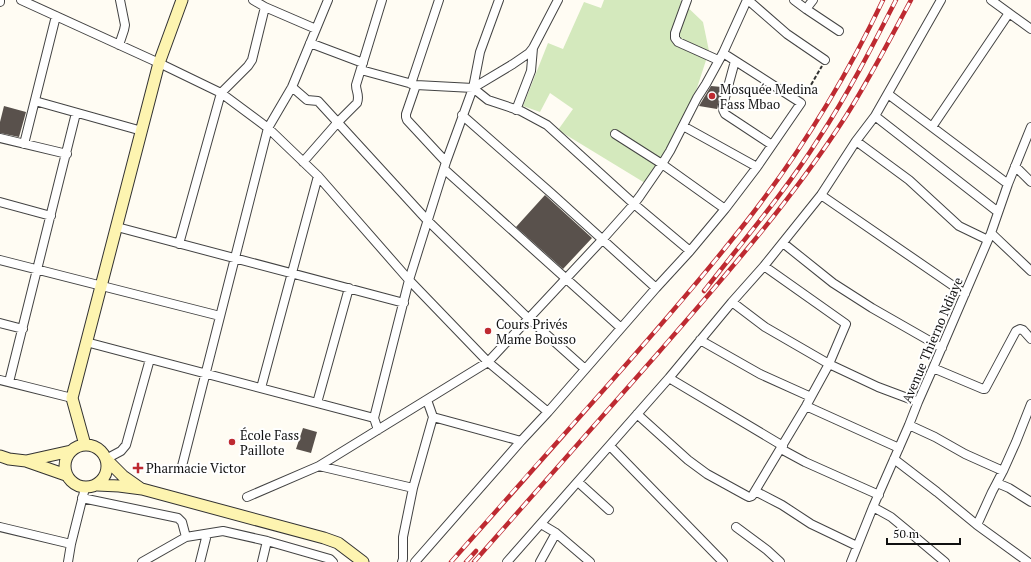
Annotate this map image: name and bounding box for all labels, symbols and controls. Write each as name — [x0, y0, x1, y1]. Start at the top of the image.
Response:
place label: Mosquée Medina Fass Mbao — [720, 80, 819, 113]
marker: Mosquée Medina Fass Mbao — [707, 91, 717, 101]
street label: Avenue Thierno Ndiaye — [897, 274, 967, 406]
place label: Cours Privés Mame Bousso — [496, 315, 576, 348]
marker: Cours Privés Mame Bousso — [483, 326, 493, 336]
place label: École Fass Paillote — [240, 426, 299, 459]
marker: École Fass Paillote — [227, 437, 237, 447]
place label: Pharmacie Victor — [146, 459, 246, 477]
marker: Pharmacie Victor — [133, 463, 143, 473]
scale bar — [887, 520, 960, 546]
text: 50 m — [893, 526, 920, 541]

